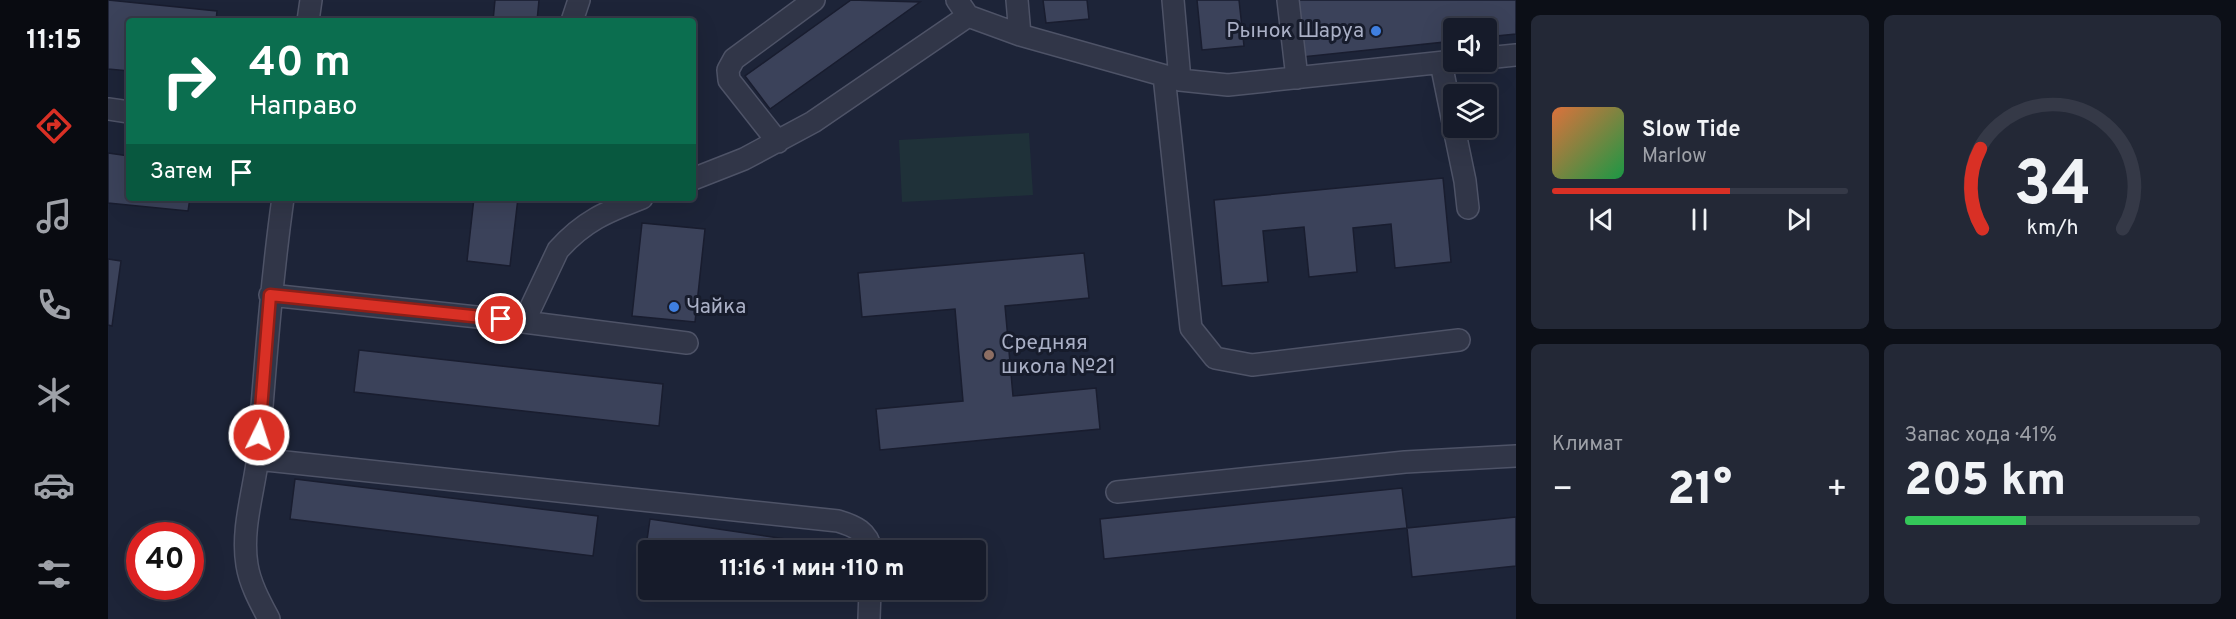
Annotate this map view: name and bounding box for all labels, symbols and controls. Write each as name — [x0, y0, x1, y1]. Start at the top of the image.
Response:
place label: Рынок Шаруа — [1226, 18, 1364, 45]
map controls — [1443, 18, 1497, 138]
button: sound — [1443, 18, 1497, 72]
text: 11:15 — [26, 24, 82, 58]
marker: Рынок Шаруа — [1369, 24, 1383, 38]
text: 40 m — [249, 38, 351, 91]
icon: right — [150, 42, 228, 120]
button: layers — [1443, 84, 1497, 138]
text: Направо — [249, 90, 357, 124]
icon: directions — [33, 105, 75, 147]
text: Slow Tide — [1642, 117, 1741, 144]
text: Marlow — [1642, 144, 1706, 170]
text: 34 — [2013, 148, 2091, 227]
icon: arrive — [225, 156, 258, 189]
text: Затем — [150, 159, 213, 186]
icon: music — [33, 195, 75, 237]
icon: previous — [1585, 203, 1618, 236]
icon: pause — [1683, 203, 1716, 236]
icon: next — [1782, 203, 1815, 236]
text: km/h — [2026, 215, 2078, 242]
icon: phone — [33, 284, 75, 326]
pin — [475, 293, 526, 344]
place label: Чайка — [686, 294, 746, 321]
marker: Чайка — [667, 300, 681, 314]
icon: arrive — [484, 302, 517, 335]
place label: Средняя школа №21 — [1001, 330, 1116, 381]
marker: Средняя школа №21 — [982, 348, 996, 362]
icon: climate — [33, 374, 75, 416]
position arrow — [227, 403, 291, 467]
text: Запас хода · 41% — [1905, 423, 2057, 449]
text: Климат — [1552, 432, 1623, 458]
text: 205 km — [1905, 454, 2066, 511]
text: 21° — [1667, 463, 1732, 520]
icon: car — [33, 464, 75, 506]
text: − — [1552, 470, 1573, 512]
text: + — [1826, 470, 1847, 512]
speed limit sign: 40 — [126, 522, 204, 600]
icon: filters — [33, 553, 75, 595]
text: 11:16 · 1 мин · 110 m — [720, 556, 904, 583]

